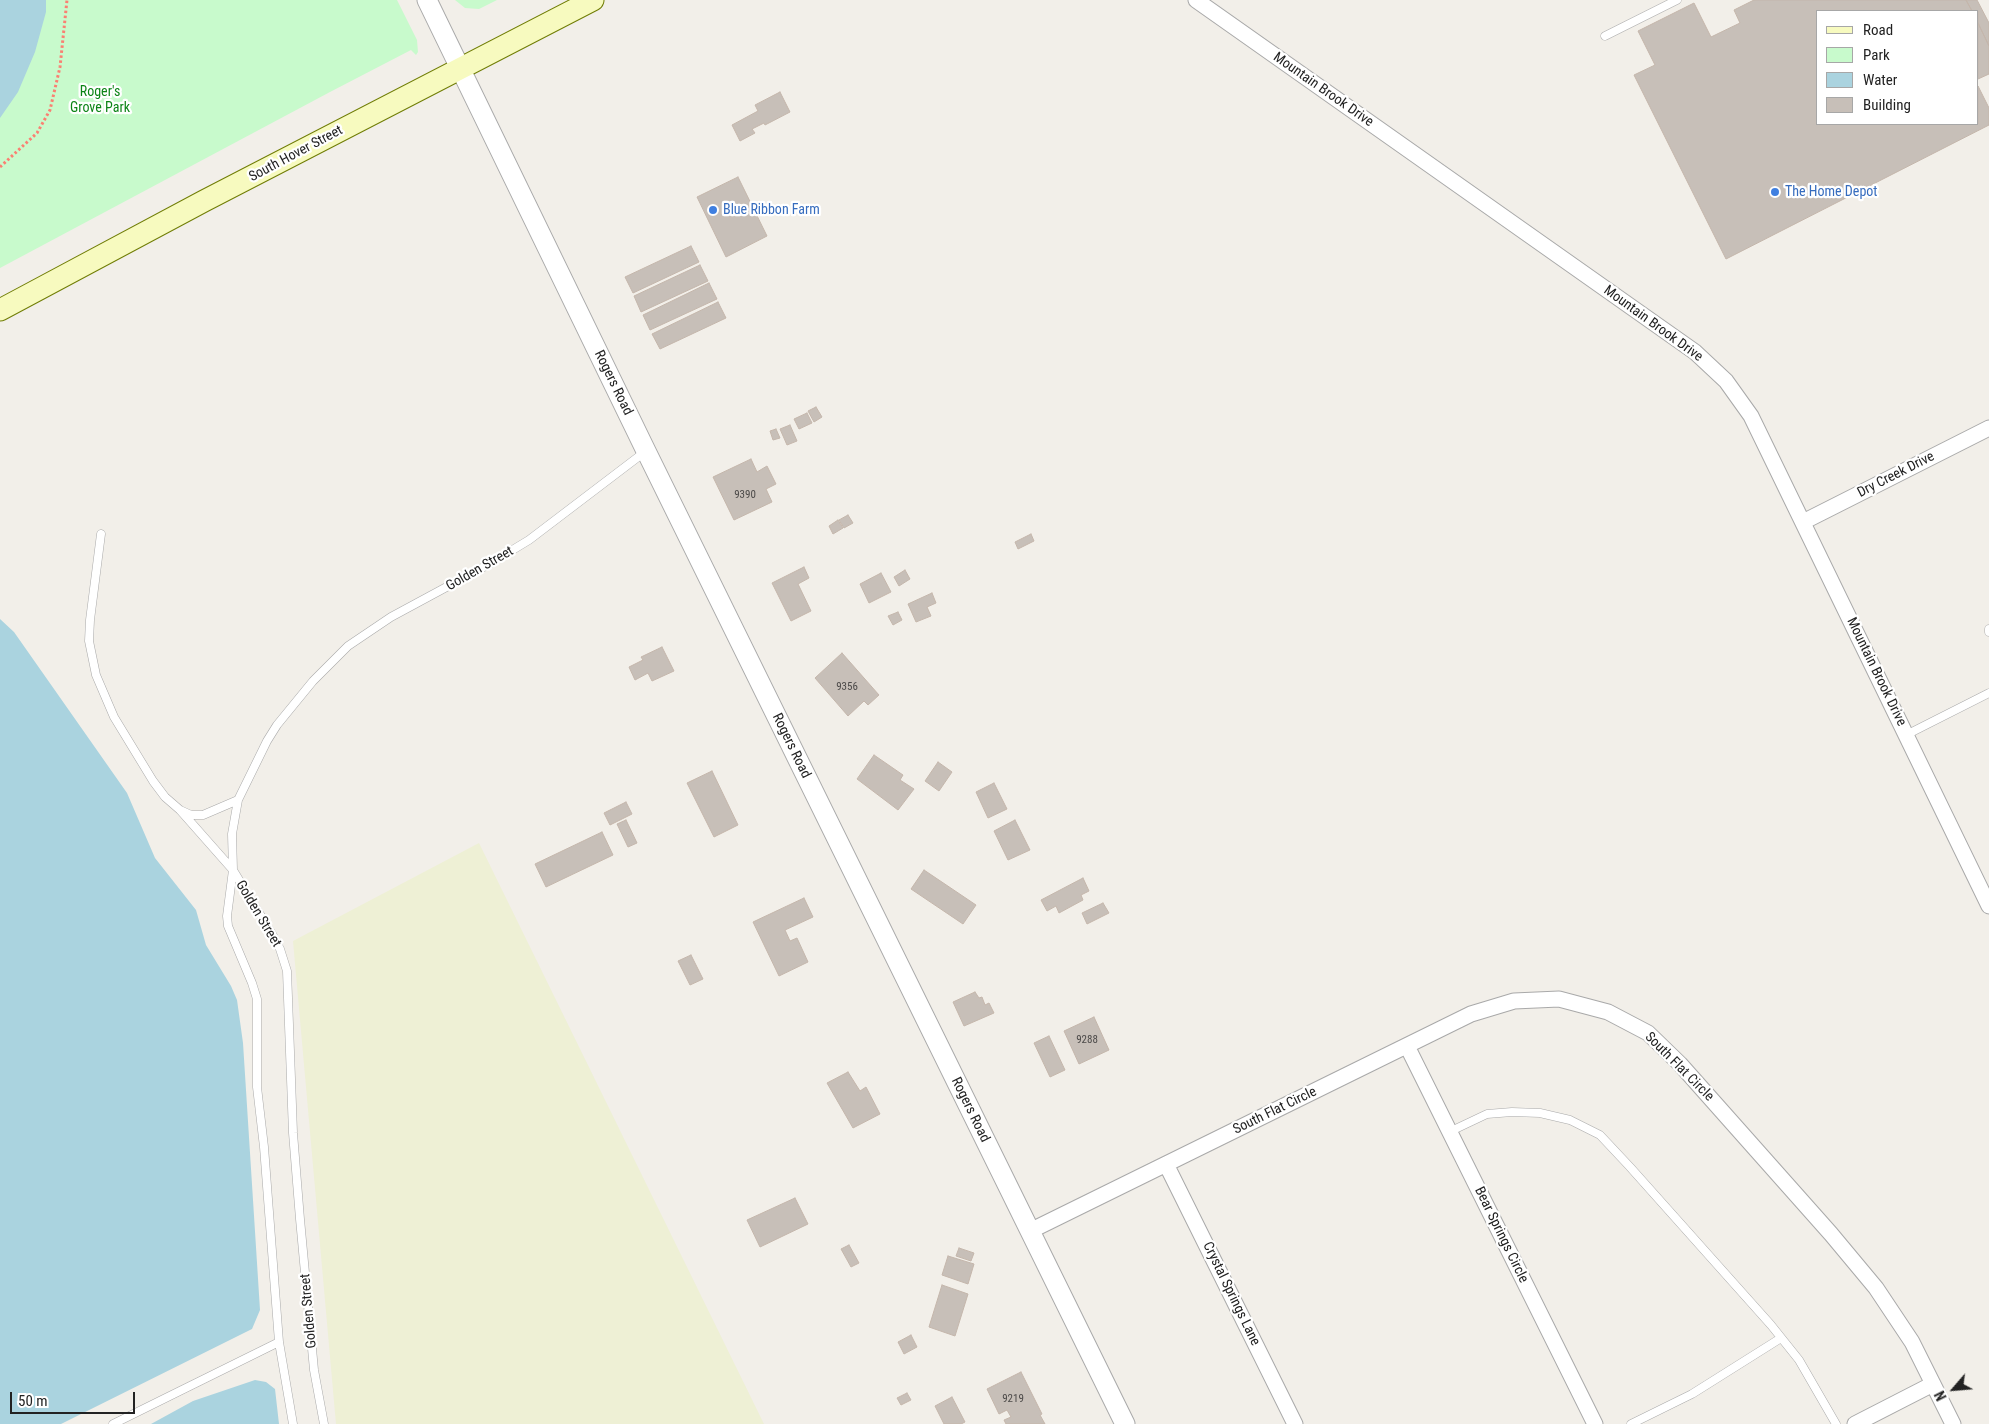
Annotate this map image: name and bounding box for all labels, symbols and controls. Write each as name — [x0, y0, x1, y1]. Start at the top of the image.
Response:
legend — [1816, 10, 1979, 125]
text: Road — [1863, 21, 1893, 39]
text: Park — [1863, 46, 1890, 64]
street label: Mountain Brook Drive — [1270, 49, 1376, 131]
text: Water — [1863, 71, 1897, 89]
park label: Roger's Grove Park — [70, 84, 130, 116]
text: Building — [1863, 96, 1911, 114]
street label: South Hover Street — [246, 122, 346, 186]
place label: The Home Depot — [1785, 184, 1877, 200]
marker: The Home Depot — [1769, 186, 1781, 198]
place label: Blue Ribbon Farm — [723, 202, 820, 218]
marker: Blue Ribbon Farm — [707, 204, 719, 216]
street label: Mountain Brook Drive — [1600, 282, 1706, 366]
street label: Rogers Road — [590, 348, 636, 418]
street label: Dry Creek Drive — [1855, 448, 1937, 502]
house number: 9390 — [734, 488, 756, 502]
street label: Golden Street — [443, 543, 517, 595]
street label: Mountain Brook Drive — [1842, 615, 1910, 729]
house number: 9356 — [836, 680, 858, 694]
street label: Rogers Road — [768, 711, 814, 781]
street label: Golden Street — [232, 878, 284, 950]
street label: South Flat Circle — [1641, 1029, 1717, 1105]
house number: 9288 — [1076, 1033, 1098, 1047]
street label: Rogers Road — [947, 1075, 993, 1145]
street label: South Flat Circle — [1231, 1084, 1319, 1138]
street label: Bear Springs Circle — [1470, 1184, 1532, 1286]
street label: Crystal Springs Lane — [1199, 1239, 1263, 1349]
street label: Golden Street — [297, 1273, 321, 1349]
north arrow — [1929, 1364, 1979, 1414]
scale bar — [12, 1382, 138, 1414]
text: N — [1932, 1388, 1950, 1403]
text: 50 m — [18, 1392, 48, 1410]
house number: 9219 — [1002, 1392, 1024, 1406]

